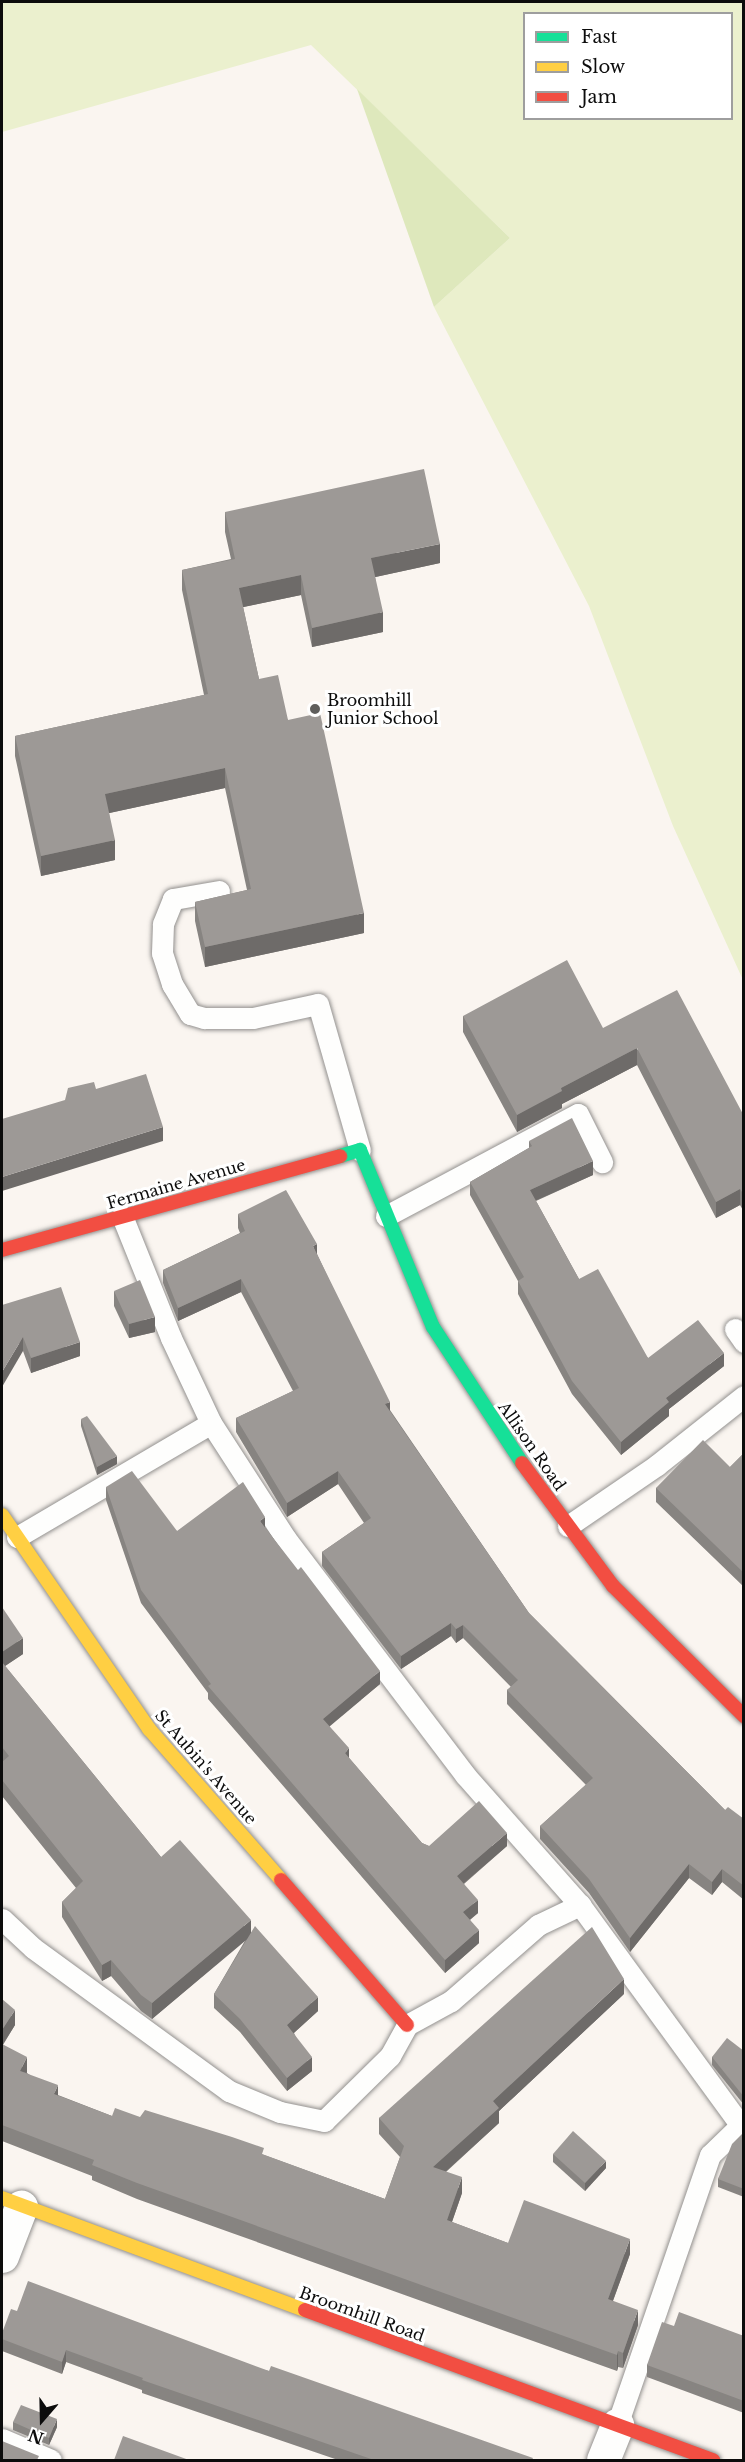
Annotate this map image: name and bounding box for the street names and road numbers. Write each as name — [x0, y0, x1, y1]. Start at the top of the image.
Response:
street label: Fermaine Avenue — [104, 1155, 248, 1213]
street label: Allison Road — [494, 1398, 570, 1494]
street label: St Aubin's Avenue — [151, 1705, 261, 1829]
street label: Broomhill Road — [297, 2282, 427, 2346]

